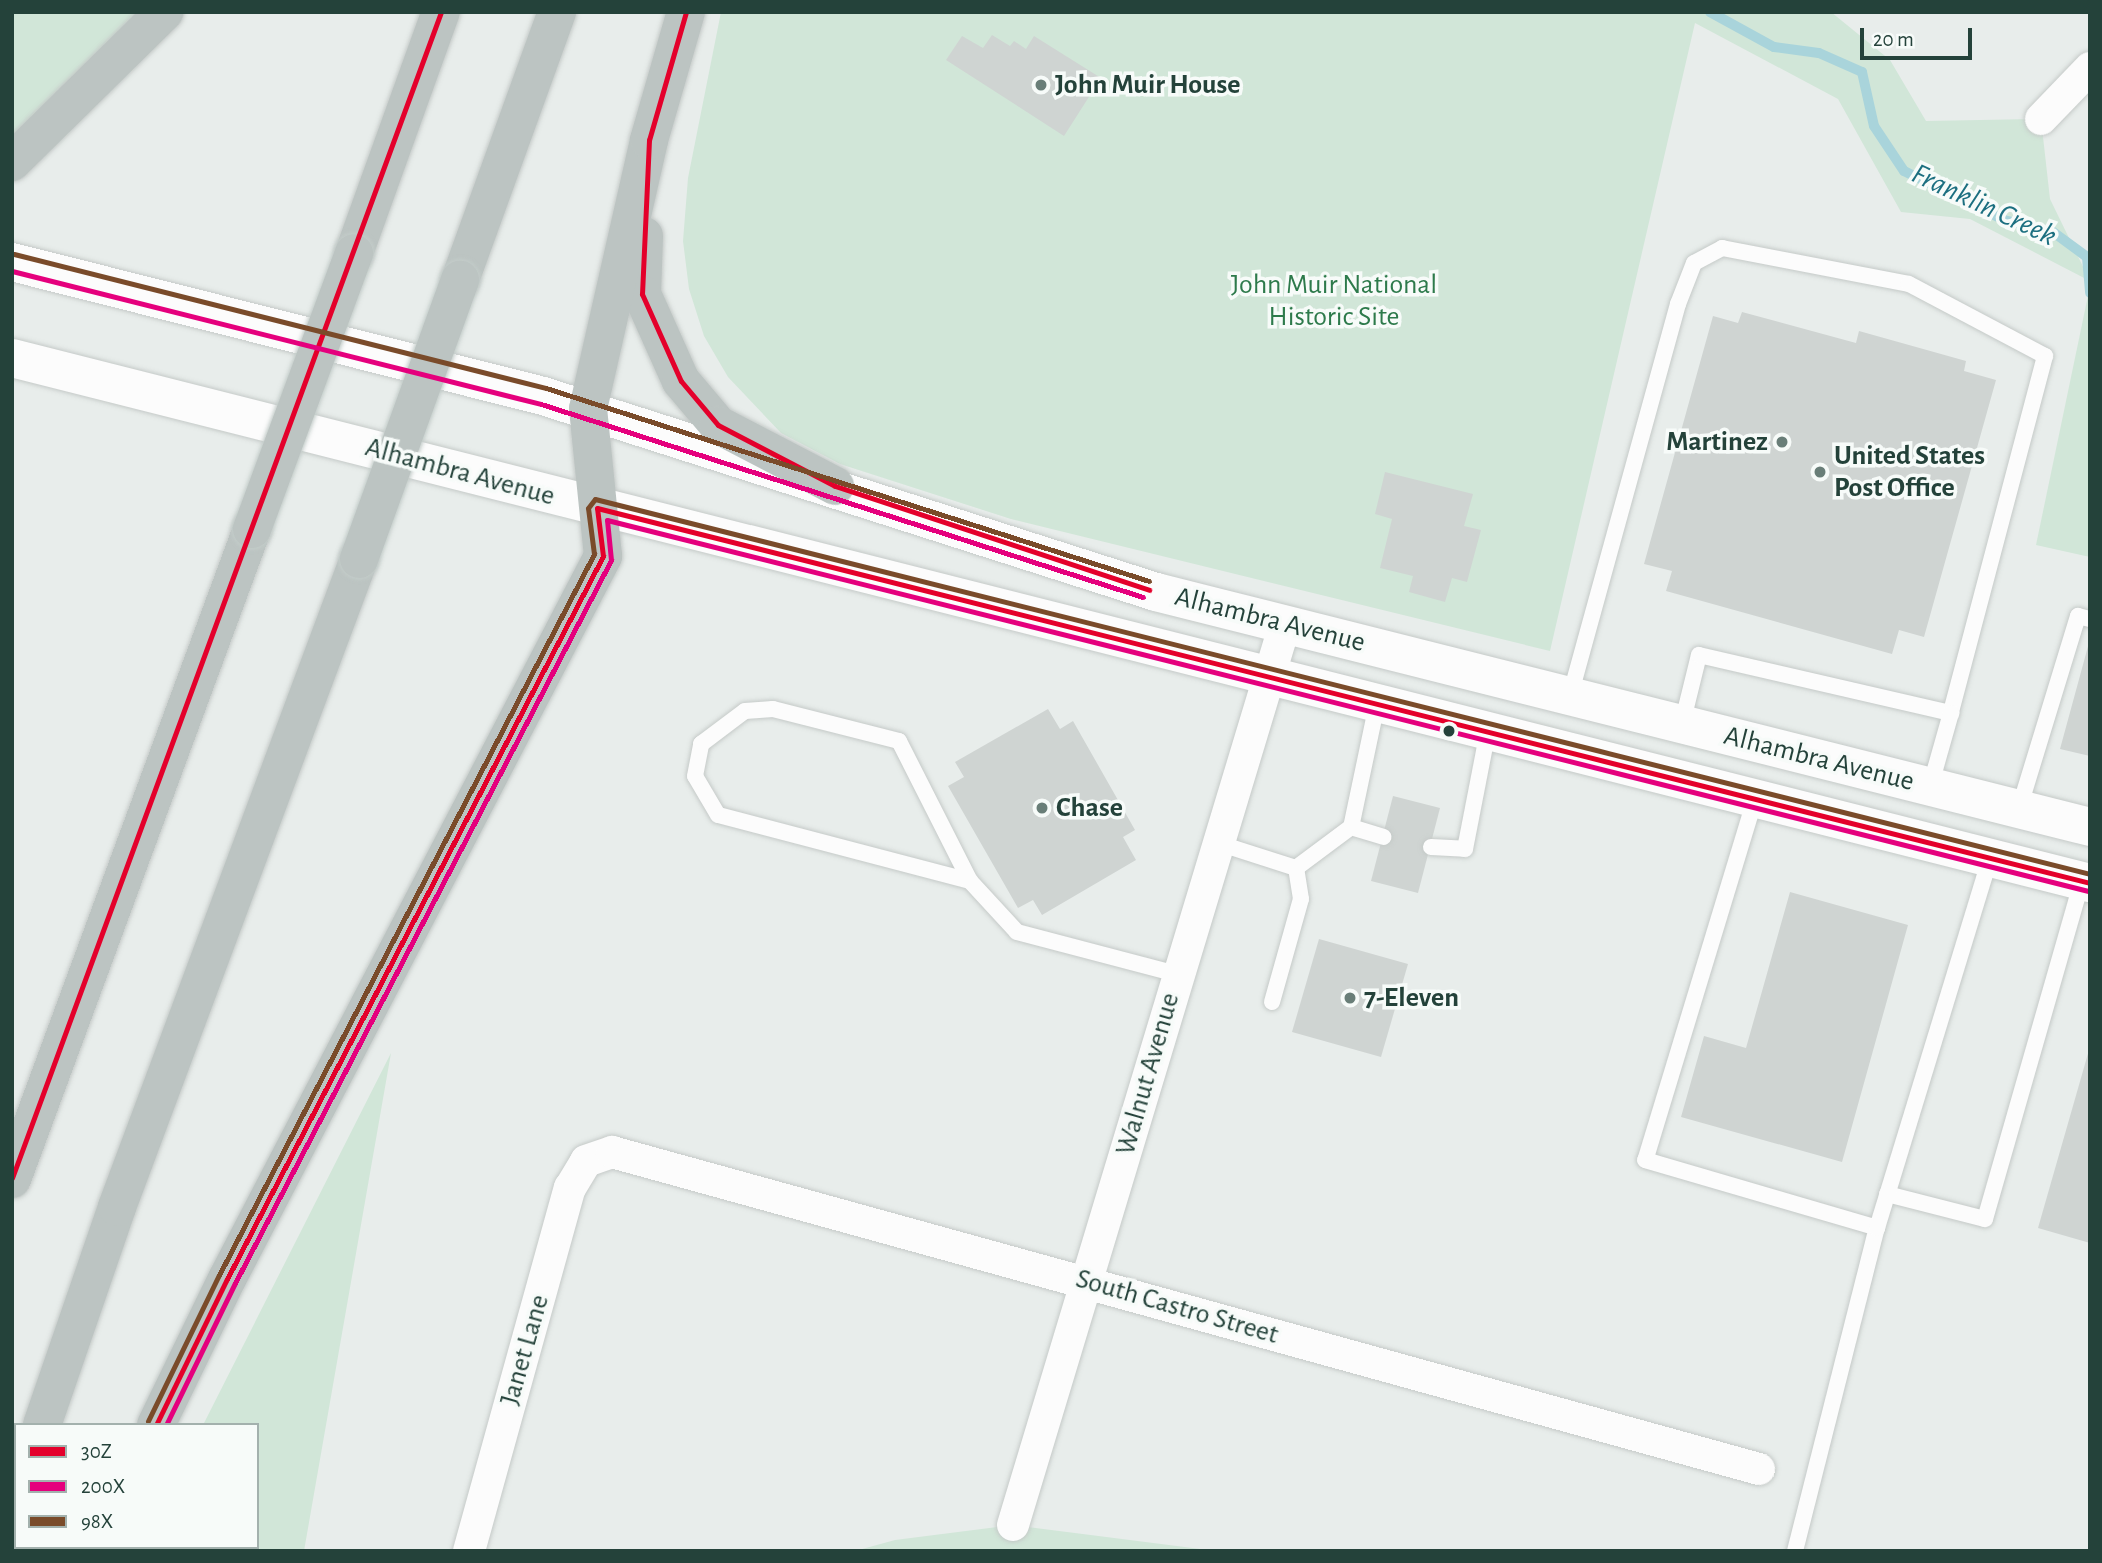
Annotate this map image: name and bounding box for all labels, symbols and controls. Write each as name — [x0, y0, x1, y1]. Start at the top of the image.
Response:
scale bar — [1864, 14, 1976, 58]
text: 20 m — [1873, 29, 1914, 50]
place label: John Muir House — [1055, 68, 1241, 102]
marker: John Muir House — [1033, 77, 1049, 93]
water label: Franklin Creek — [1906, 156, 2062, 254]
park label: John Muir National Historic Site — [1231, 268, 1437, 334]
place label: Martinez — [1666, 425, 1768, 459]
street label: Alhambra Avenue — [362, 431, 558, 513]
marker: Martinez — [1774, 434, 1790, 450]
place label: United States Post Office — [1834, 439, 1985, 505]
marker: United States Post Office — [1812, 464, 1828, 480]
street label: Alhambra Avenue — [1171, 580, 1369, 660]
street label: Alhambra Avenue — [1720, 719, 1918, 799]
unlabelled marker — [1442, 724, 1456, 738]
place label: Chase — [1056, 791, 1123, 825]
marker: Chase — [1034, 800, 1050, 816]
place label: 7-Eleven — [1364, 981, 1459, 1015]
street label: Walnut Avenue — [1109, 989, 1187, 1159]
marker: 7-Eleven — [1342, 990, 1358, 1006]
street label: South Castro Street — [1072, 1262, 1282, 1352]
street label: Janet Lane — [493, 1291, 557, 1409]
legend — [14, 1423, 259, 1549]
text: 30Z — [81, 1441, 112, 1462]
text: 200X — [81, 1476, 125, 1497]
text: 98X — [81, 1511, 113, 1532]

